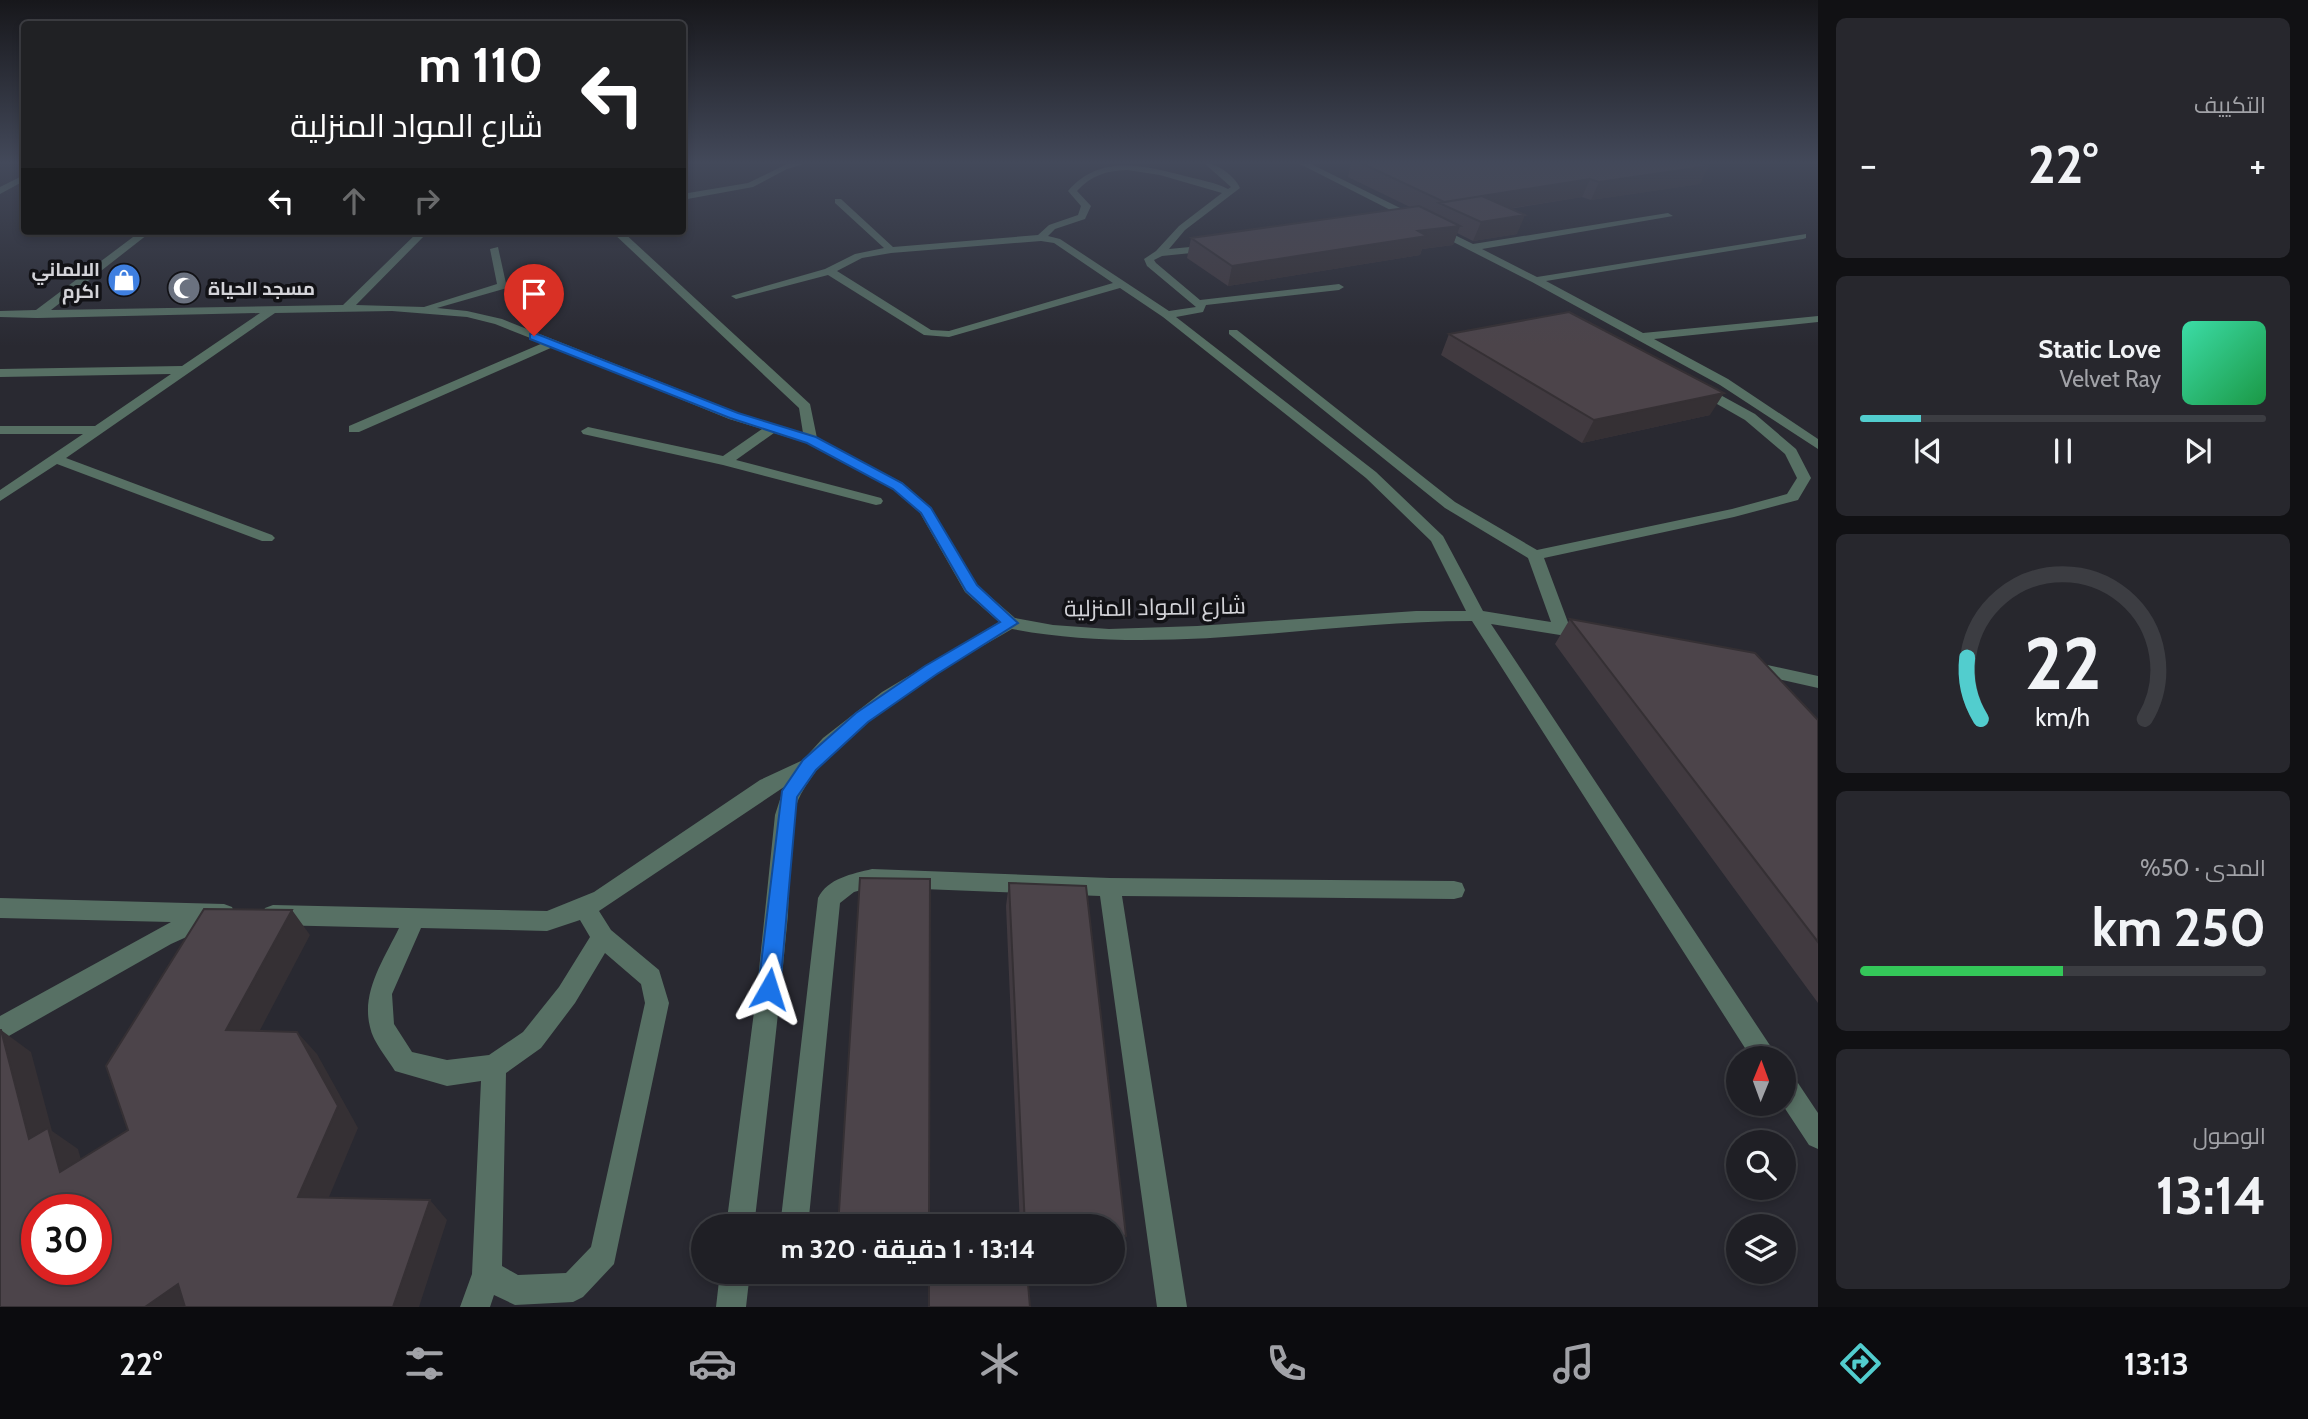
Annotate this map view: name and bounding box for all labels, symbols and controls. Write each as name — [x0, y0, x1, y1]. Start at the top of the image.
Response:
text: 110 m — [419, 35, 543, 94]
icon: left — [567, 49, 658, 140]
text: التكييف — [2194, 91, 2266, 119]
text: شارع المواد المنزلية — [290, 106, 543, 145]
text: 22° — [2028, 133, 2098, 196]
text: − — [1860, 141, 1877, 188]
text: + — [2249, 141, 2266, 188]
icon: left — [262, 182, 300, 220]
icon: ahead — [335, 182, 373, 220]
icon: right — [408, 182, 446, 220]
place label: الالماني اكرم — [32, 258, 100, 305]
shop icon: الالماني اكرم — [105, 261, 143, 299]
pin — [504, 264, 564, 336]
mosque icon: مسجد الحياة — [165, 269, 203, 307]
icon: arrive — [515, 275, 553, 313]
place label: مسجد الحياة — [208, 277, 315, 300]
text: Static Love — [2038, 333, 2161, 365]
text: Velvet Ray — [2060, 365, 2161, 393]
icon: previous — [1909, 432, 1947, 470]
icon: pause — [2044, 432, 2082, 470]
icon: next — [2179, 432, 2217, 470]
street label: شارع المواد المنزلية — [1064, 591, 1246, 625]
text: 22 — [2024, 620, 2102, 708]
text: km/h — [2036, 702, 2090, 732]
text: المدى · 50% — [2140, 854, 2266, 882]
text: 250 km — [2092, 896, 2266, 959]
position arrow — [732, 952, 806, 1026]
north arrow — [1726, 1046, 1796, 1116]
map controls — [1726, 1046, 1796, 1284]
text: الوصول — [2193, 1122, 2266, 1150]
button: search — [1726, 1130, 1796, 1200]
text: 13:14 — [2156, 1164, 2266, 1227]
speed limit sign: 30 — [21, 1194, 112, 1285]
button: layers — [1726, 1214, 1796, 1284]
text: 13:14 · 1 دقيقة · 320 m — [781, 1233, 1035, 1265]
icon: filters — [400, 1339, 449, 1388]
icon: car — [688, 1339, 737, 1388]
icon: climate — [975, 1339, 1024, 1388]
icon: phone — [1262, 1339, 1311, 1388]
icon: music — [1549, 1339, 1598, 1388]
icon: directions — [1836, 1339, 1885, 1388]
text: 22° — [119, 1344, 162, 1383]
text: 13:13 — [2124, 1344, 2189, 1383]

